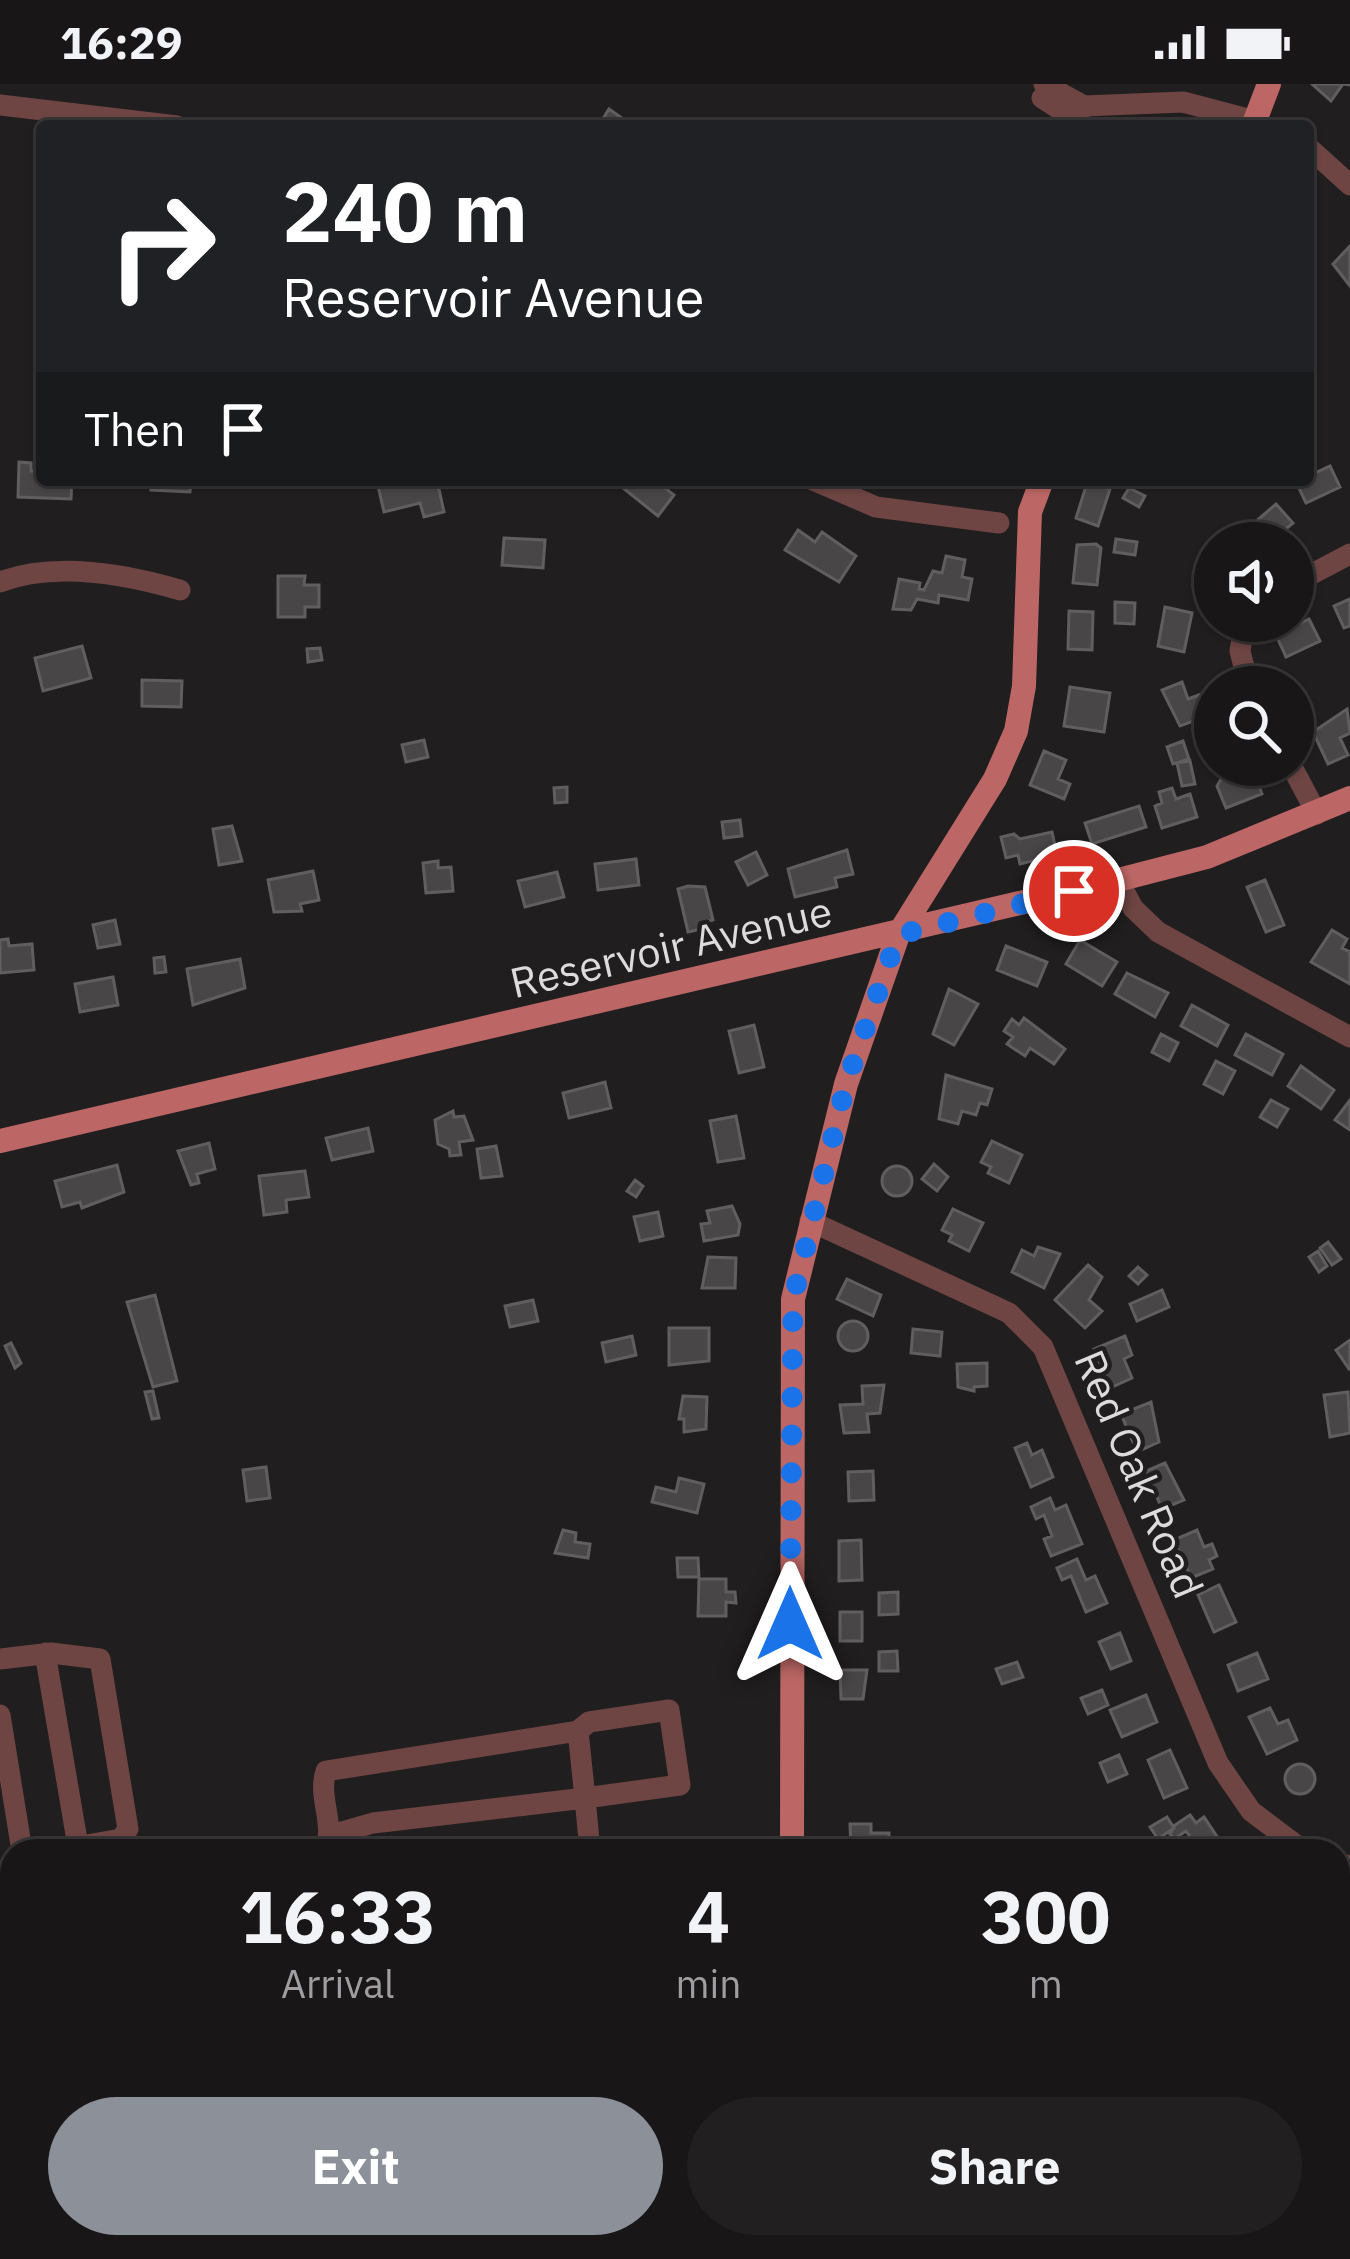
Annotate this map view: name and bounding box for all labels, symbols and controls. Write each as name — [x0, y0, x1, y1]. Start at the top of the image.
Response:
text: 16:29 — [60, 13, 183, 71]
text: 240 m — [282, 156, 528, 265]
icon: right — [84, 168, 240, 324]
text: Reservoir Avenue — [282, 262, 704, 332]
icon: arrive — [210, 396, 276, 462]
text: Then — [84, 400, 186, 458]
map controls — [1194, 522, 1314, 786]
button: sound — [1194, 522, 1314, 642]
button: search — [1194, 666, 1314, 786]
pin — [1023, 840, 1125, 942]
icon: arrive — [1041, 858, 1107, 924]
street label: Reservoir Avenue — [505, 883, 837, 1010]
street label: Red Oak Road — [1062, 1341, 1216, 1606]
position arrow — [727, 1561, 853, 1687]
text: 16:33 — [239, 1869, 436, 1963]
text: 4 — [687, 1869, 730, 1963]
text: 300 — [981, 1869, 1111, 1963]
text: Arrival — [281, 1958, 395, 2009]
text: min — [676, 1958, 741, 2009]
text: m — [1029, 1958, 1063, 2009]
button: Exit — [48, 2097, 663, 2235]
button: Share — [687, 2097, 1302, 2235]

